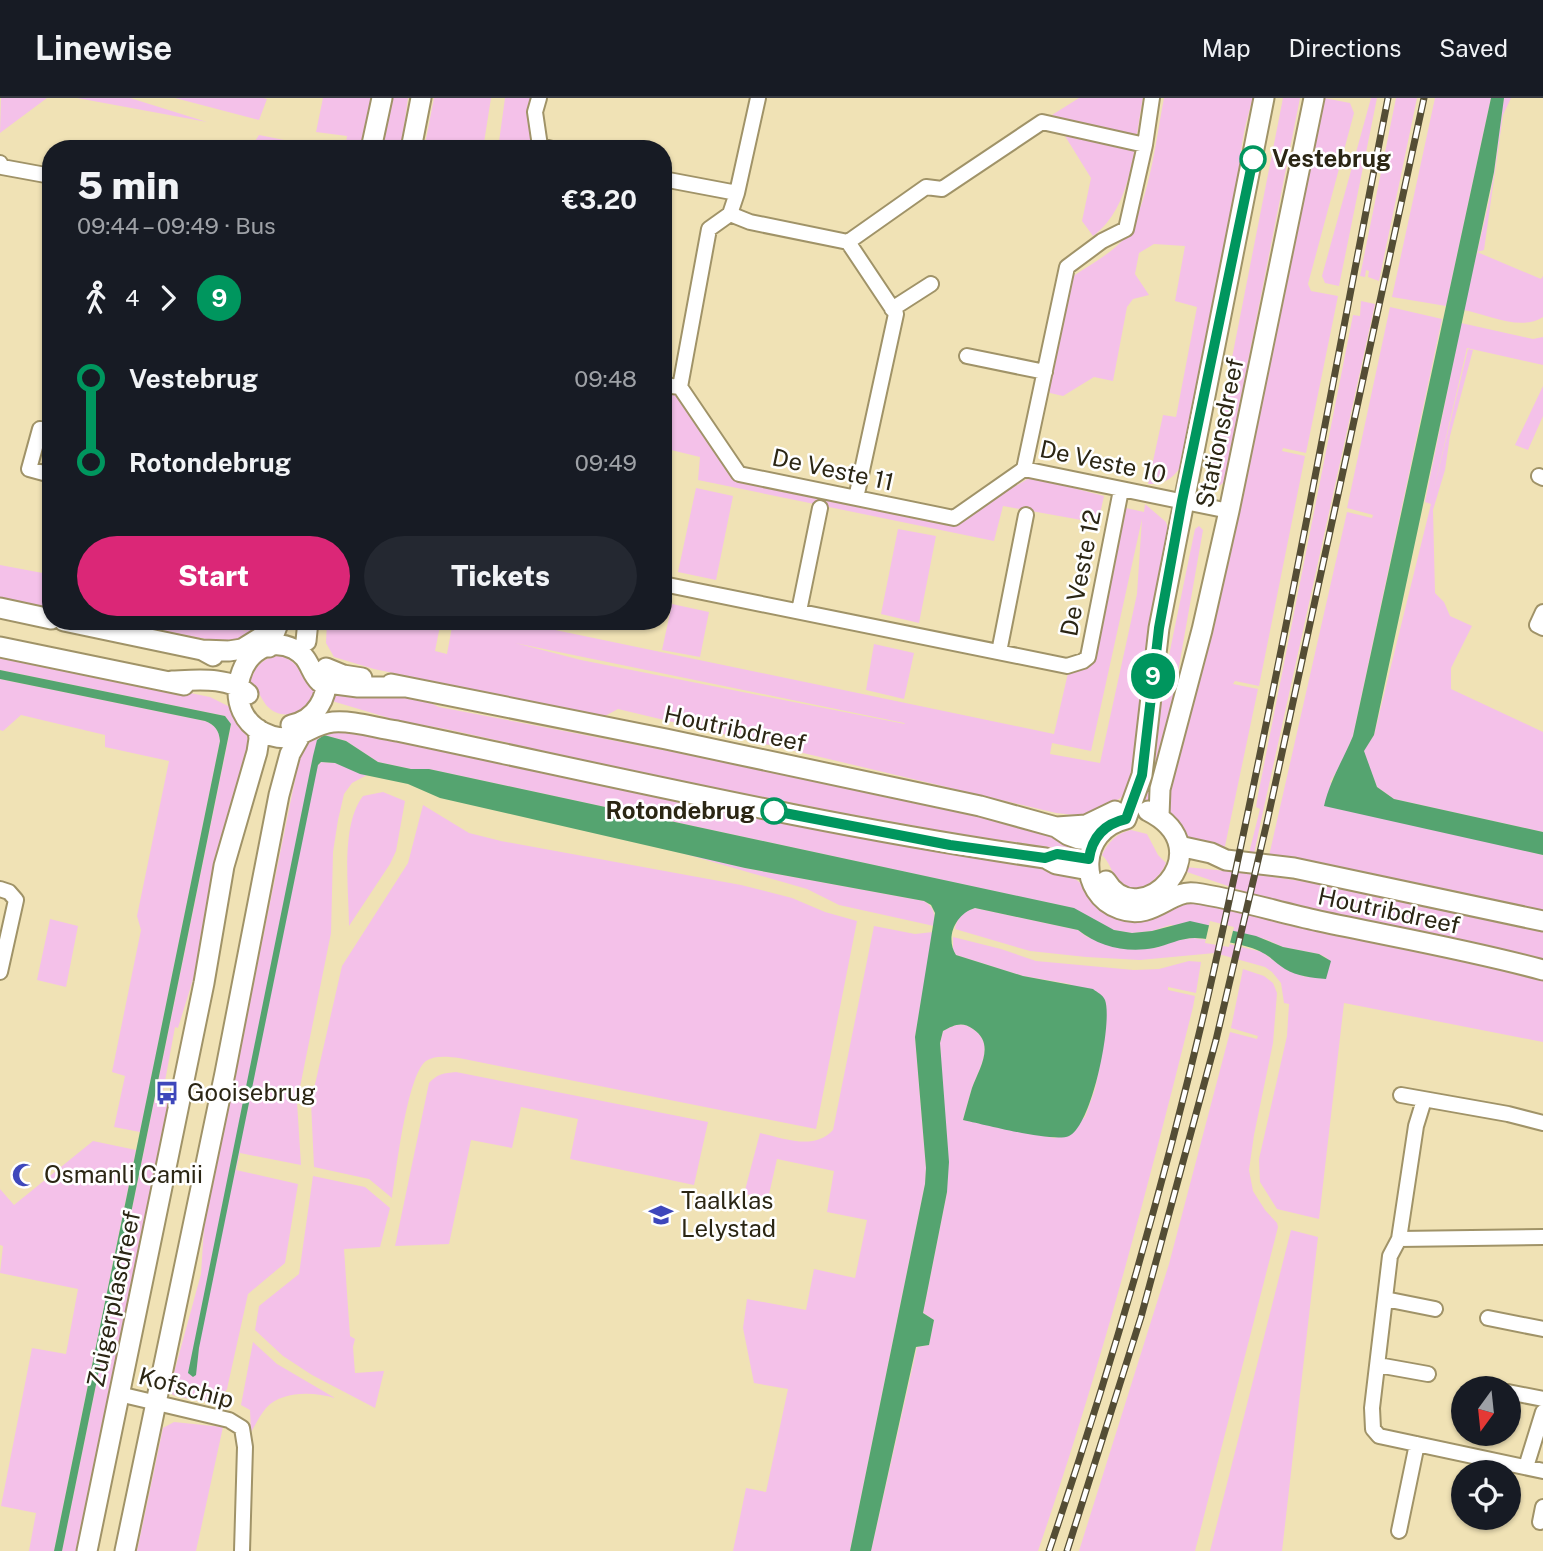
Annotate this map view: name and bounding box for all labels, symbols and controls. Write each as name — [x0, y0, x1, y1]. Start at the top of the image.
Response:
text: Linewise — [35, 29, 172, 67]
text: Map — [1202, 34, 1251, 62]
text: Directions — [1289, 34, 1401, 62]
text: Saved — [1439, 34, 1508, 62]
place label: Vestebrug — [1272, 144, 1391, 172]
marker: Vestebrug — [1240, 146, 1266, 172]
text: 5 min — [77, 163, 179, 208]
text: €3.20 — [562, 184, 637, 215]
text: 09:44 – 09:49 · Bus — [77, 212, 276, 239]
icon: walk — [77, 279, 115, 317]
icon: forward — [149, 279, 187, 317]
text: 4 — [125, 284, 139, 311]
text: 9 — [211, 284, 227, 312]
street label: Stationsdreef — [1190, 355, 1249, 510]
text: Vestebrug — [129, 363, 258, 394]
text: 09:48 — [574, 365, 637, 392]
street label: De Veste 10 — [1037, 434, 1169, 488]
street label: De Veste 11 — [770, 442, 897, 496]
text: Rotondebrug — [129, 447, 291, 478]
text: 09:49 — [575, 449, 637, 476]
street label: De Veste 12 — [1054, 507, 1106, 638]
button: Start — [77, 536, 350, 616]
button: Tickets — [364, 536, 637, 616]
line badge: 9 — [1130, 653, 1176, 699]
text: 9 — [1145, 662, 1161, 690]
street label: Houtribdreef — [662, 699, 809, 757]
place label: Rotondebrug — [605, 796, 755, 824]
marker: Rotondebrug — [761, 798, 787, 824]
street label: Houtribdreef — [1316, 881, 1463, 939]
place label: Gooisebrug — [187, 1078, 316, 1106]
bus stop icon: Gooisebrug — [153, 1079, 181, 1107]
place label: Osmanli Camii — [44, 1160, 203, 1188]
mosque icon: Osmanli Camii — [10, 1161, 38, 1189]
place label: Taalklas Lelystad — [681, 1186, 776, 1242]
school or university icon: Taalklas Lelystad — [647, 1201, 675, 1229]
street label: Zuigerplasdreef — [81, 1208, 145, 1389]
street label: Kofschip — [136, 1361, 237, 1413]
north arrow — [1451, 1376, 1521, 1446]
map controls — [1451, 1376, 1521, 1530]
button: locate — [1451, 1460, 1521, 1530]

